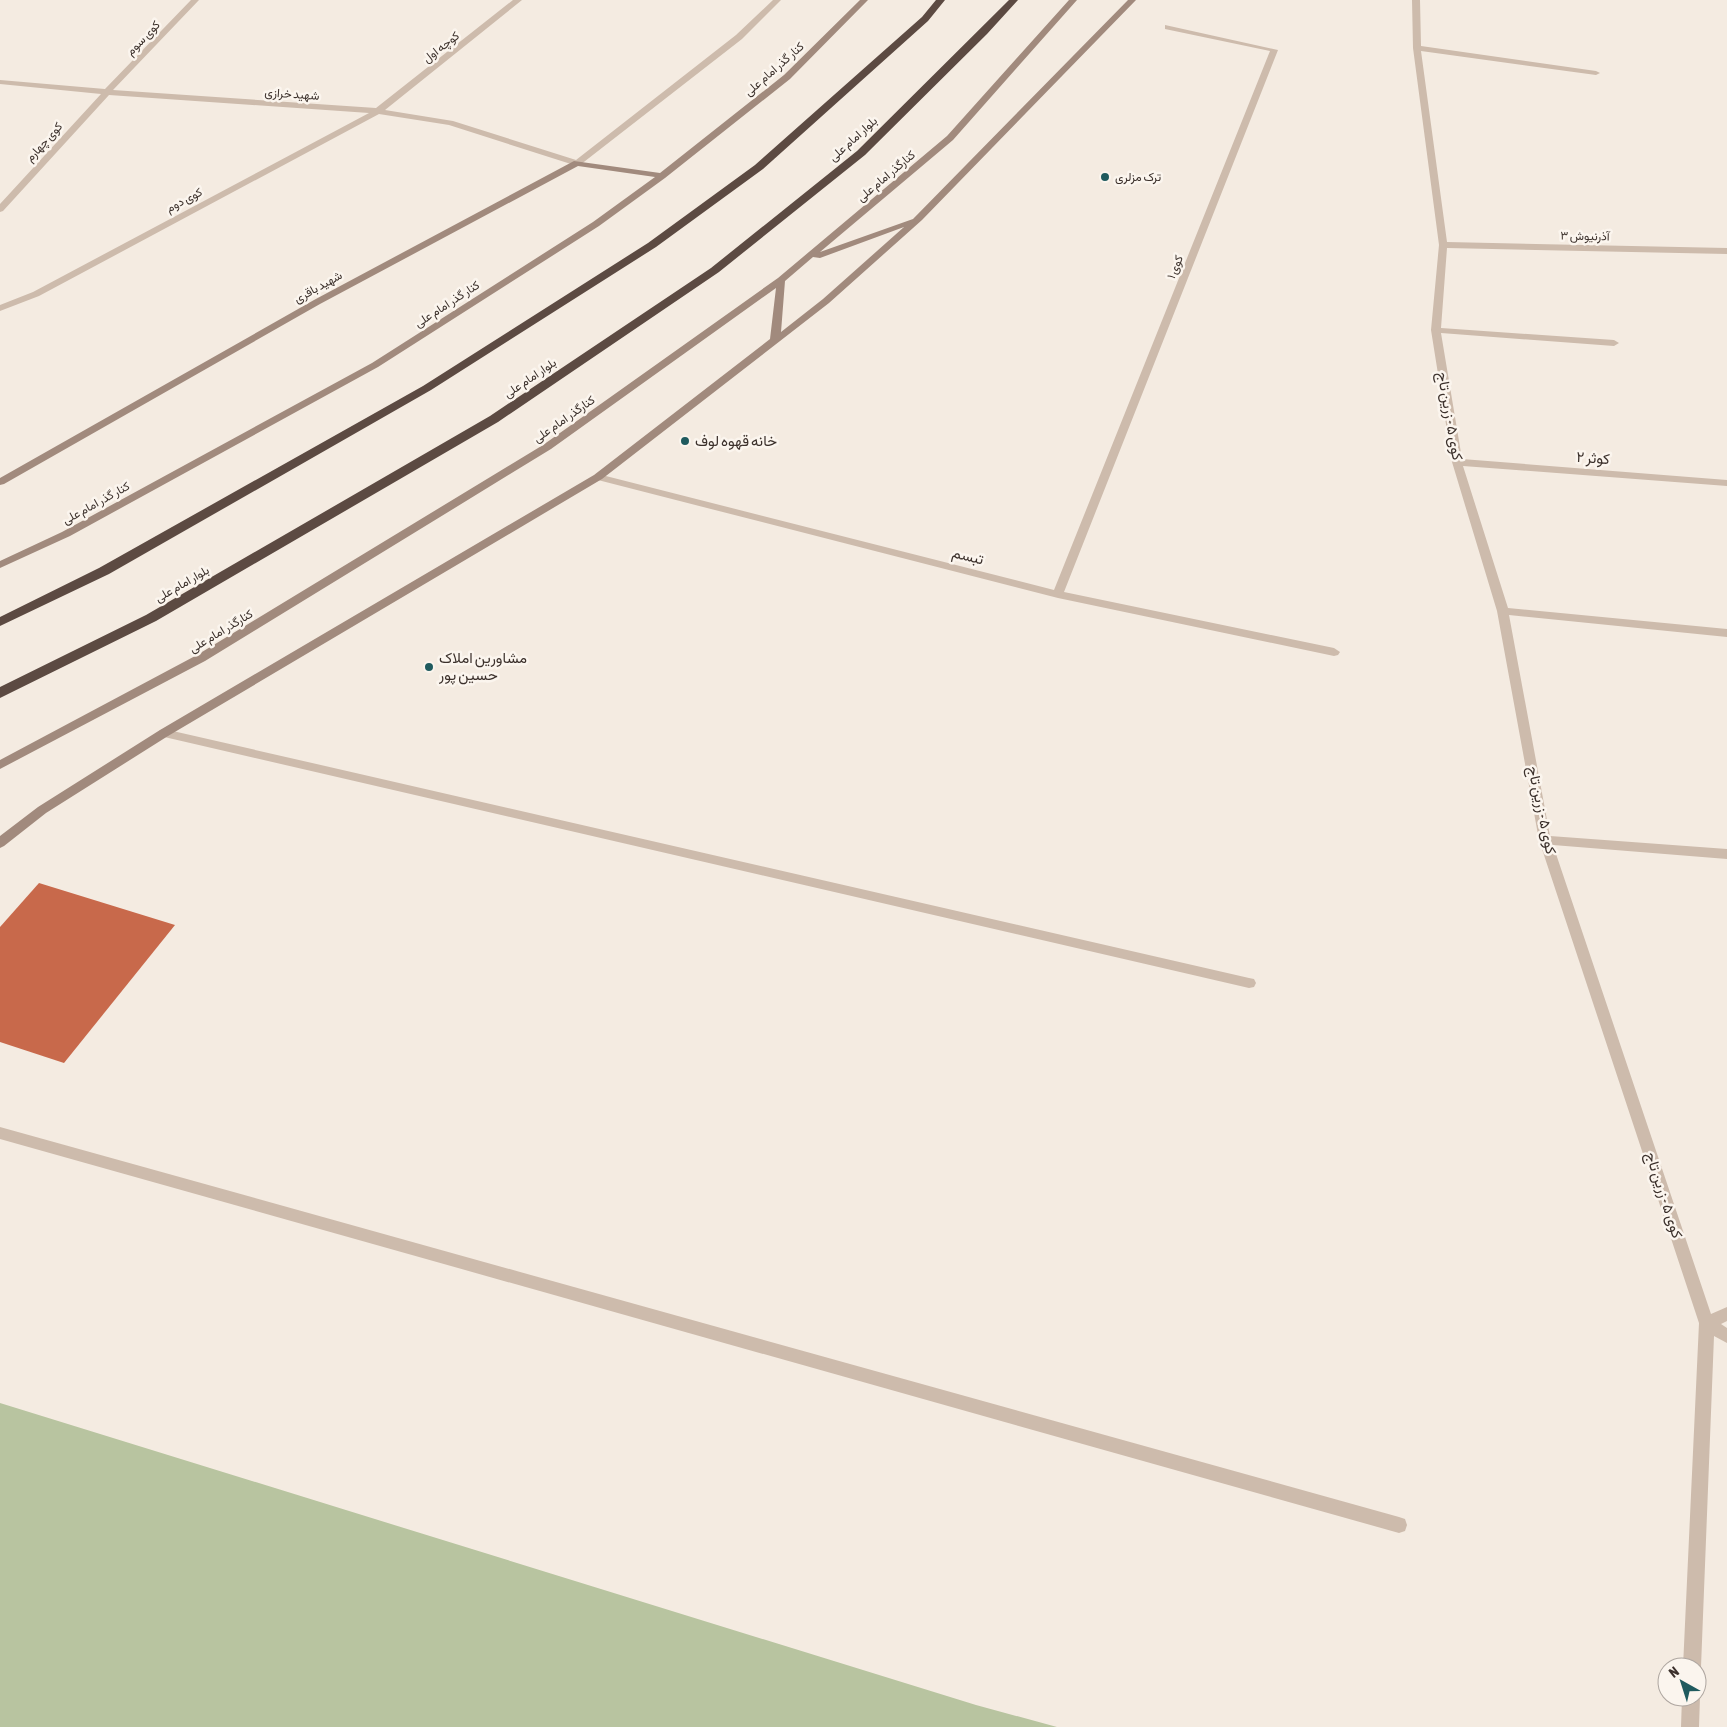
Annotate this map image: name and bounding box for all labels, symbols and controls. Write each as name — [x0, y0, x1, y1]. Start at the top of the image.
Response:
street label: کوی سوم — [123, 18, 164, 59]
street label: کوچه اول — [420, 28, 463, 66]
street label: کنار گذر امام علی — [741, 39, 807, 100]
street label: شهید خرازی — [264, 85, 320, 104]
street label: بلوار امام علی — [826, 114, 881, 165]
street label: کوی چهارم — [23, 119, 66, 165]
street label: کنارگذر امام علی — [854, 148, 919, 205]
place label: ترک مزلری — [1115, 170, 1161, 185]
marker: ترک مزلری — [1099, 171, 1111, 183]
street label: کوی دوم — [163, 185, 205, 216]
street label: آذرنیوش ۳ — [1560, 229, 1611, 244]
street label: کوی ۱ — [1164, 253, 1187, 281]
street label: شهید باقری — [291, 268, 345, 307]
street label: کنار گذر امام علی — [412, 278, 483, 331]
street label: بلوار امام علی — [501, 355, 559, 401]
street label: کوی ۵ - زرین تاج — [1431, 370, 1467, 462]
street label: کنارگذر امام علی — [531, 393, 598, 446]
place label: خانه قهوه لوف — [695, 432, 777, 450]
marker: خانه قهوه لوف — [679, 435, 691, 447]
street label: کوثر ۲ — [1576, 448, 1611, 468]
street label: کنار گذر امام علی — [60, 479, 133, 528]
street label: تبسم — [950, 543, 986, 570]
street label: بلوار امام علی — [152, 563, 212, 606]
street label: کنارگذر امام علی — [187, 606, 256, 656]
place label: مشاورین املاک حسین پور — [438, 649, 527, 685]
marker: مشاورین املاک حسین پور — [423, 661, 435, 673]
street label: کوی ۵ - زرین تاج — [1522, 764, 1560, 857]
street label: کوی ۵ - زرین تاج — [1640, 1150, 1687, 1241]
north arrow — [1657, 1657, 1707, 1707]
text: N — [1666, 1663, 1682, 1681]

